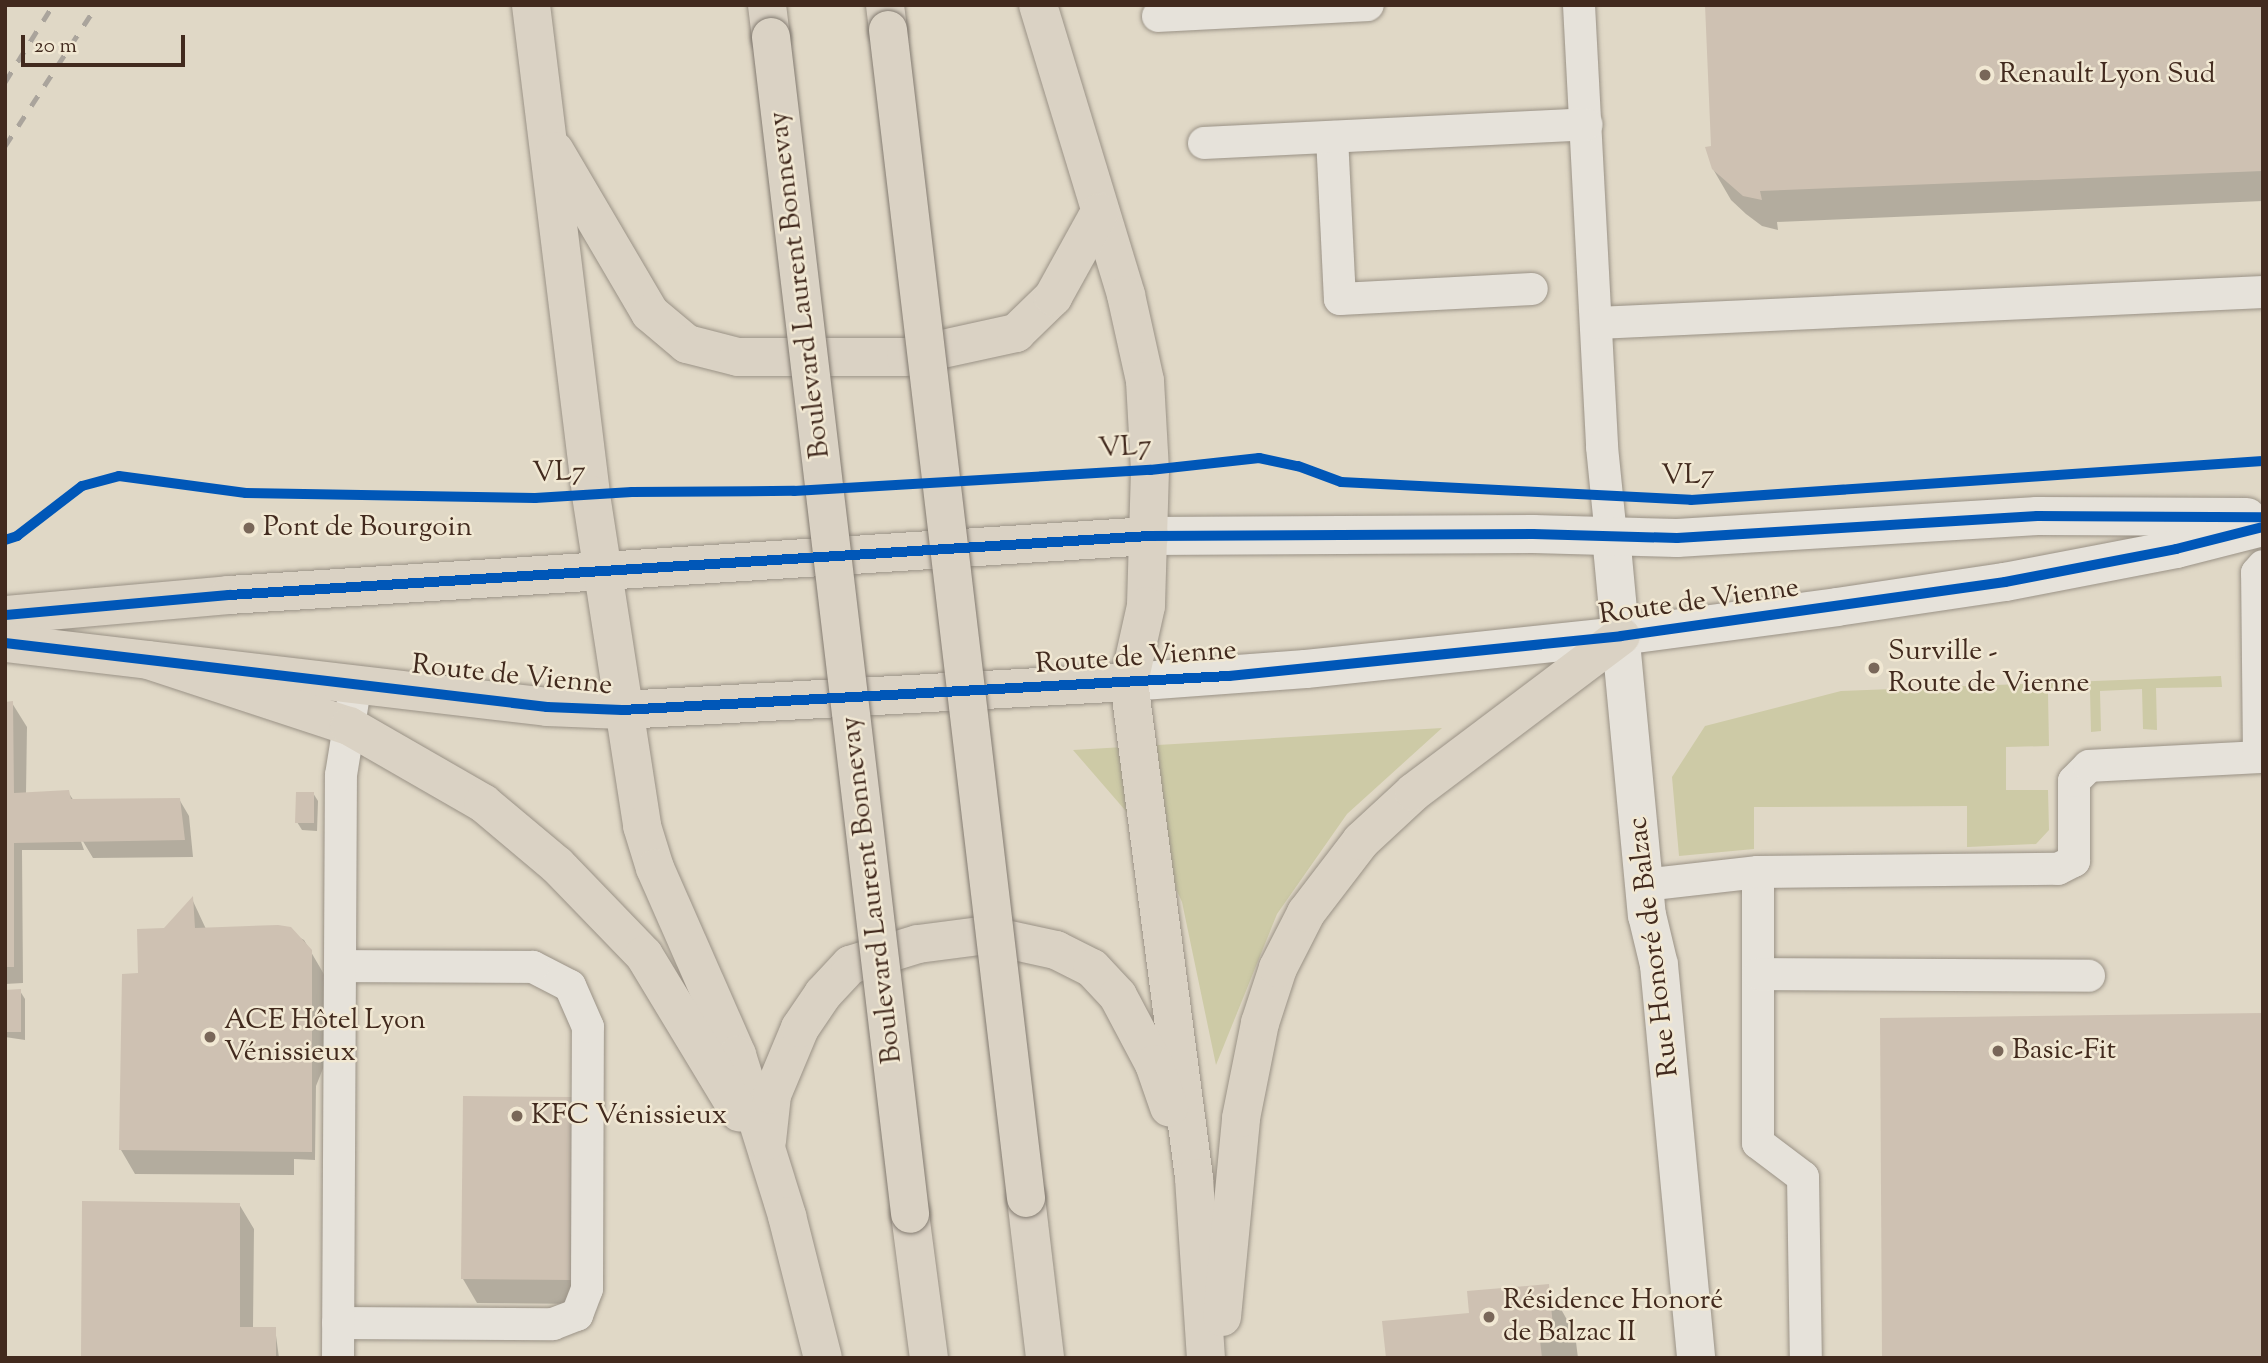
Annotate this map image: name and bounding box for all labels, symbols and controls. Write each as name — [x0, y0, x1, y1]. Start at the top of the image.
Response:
scale bar — [24, 21, 189, 65]
text: 20 m — [34, 32, 77, 62]
place label: Renault Lyon Sud — [1999, 58, 2216, 92]
marker: Renault Lyon Sud — [1977, 67, 1993, 83]
street label: Boulevard Laurent Bonnevay — [762, 110, 838, 460]
street label: VL7 — [1097, 429, 1153, 467]
street label: VL7 — [532, 455, 586, 491]
street label: VL7 — [1661, 459, 1715, 493]
place label: Pont de Bourgoin — [263, 511, 472, 545]
marker: Pont de Bourgoin — [241, 520, 257, 536]
street label: Route de Vienne — [1597, 571, 1801, 633]
street label: Route de Vienne — [1034, 634, 1238, 682]
place label: Surville - Route de Vienne — [1888, 635, 2090, 701]
street label: Route de Vienne — [410, 649, 614, 703]
marker: Surville - Route de Vienne — [1866, 660, 1882, 676]
street label: Boulevard Laurent Bonnevay — [834, 715, 910, 1065]
street label: Rue Honoré de Balzac — [1621, 815, 1687, 1079]
place label: ACE Hôtel Lyon Vénissieux — [224, 1004, 426, 1070]
marker: ACE Hôtel Lyon Vénissieux — [202, 1029, 218, 1045]
place label: Basic-Fit — [2012, 1034, 2116, 1068]
marker: Basic-Fit — [1990, 1043, 2006, 1059]
place label: KFC Vénissieux — [531, 1099, 727, 1133]
marker: KFC Vénissieux — [509, 1108, 525, 1124]
place label: Résidence Honoré de Balzac II — [1503, 1284, 1723, 1350]
marker: Résidence Honoré de Balzac II — [1481, 1309, 1497, 1325]

